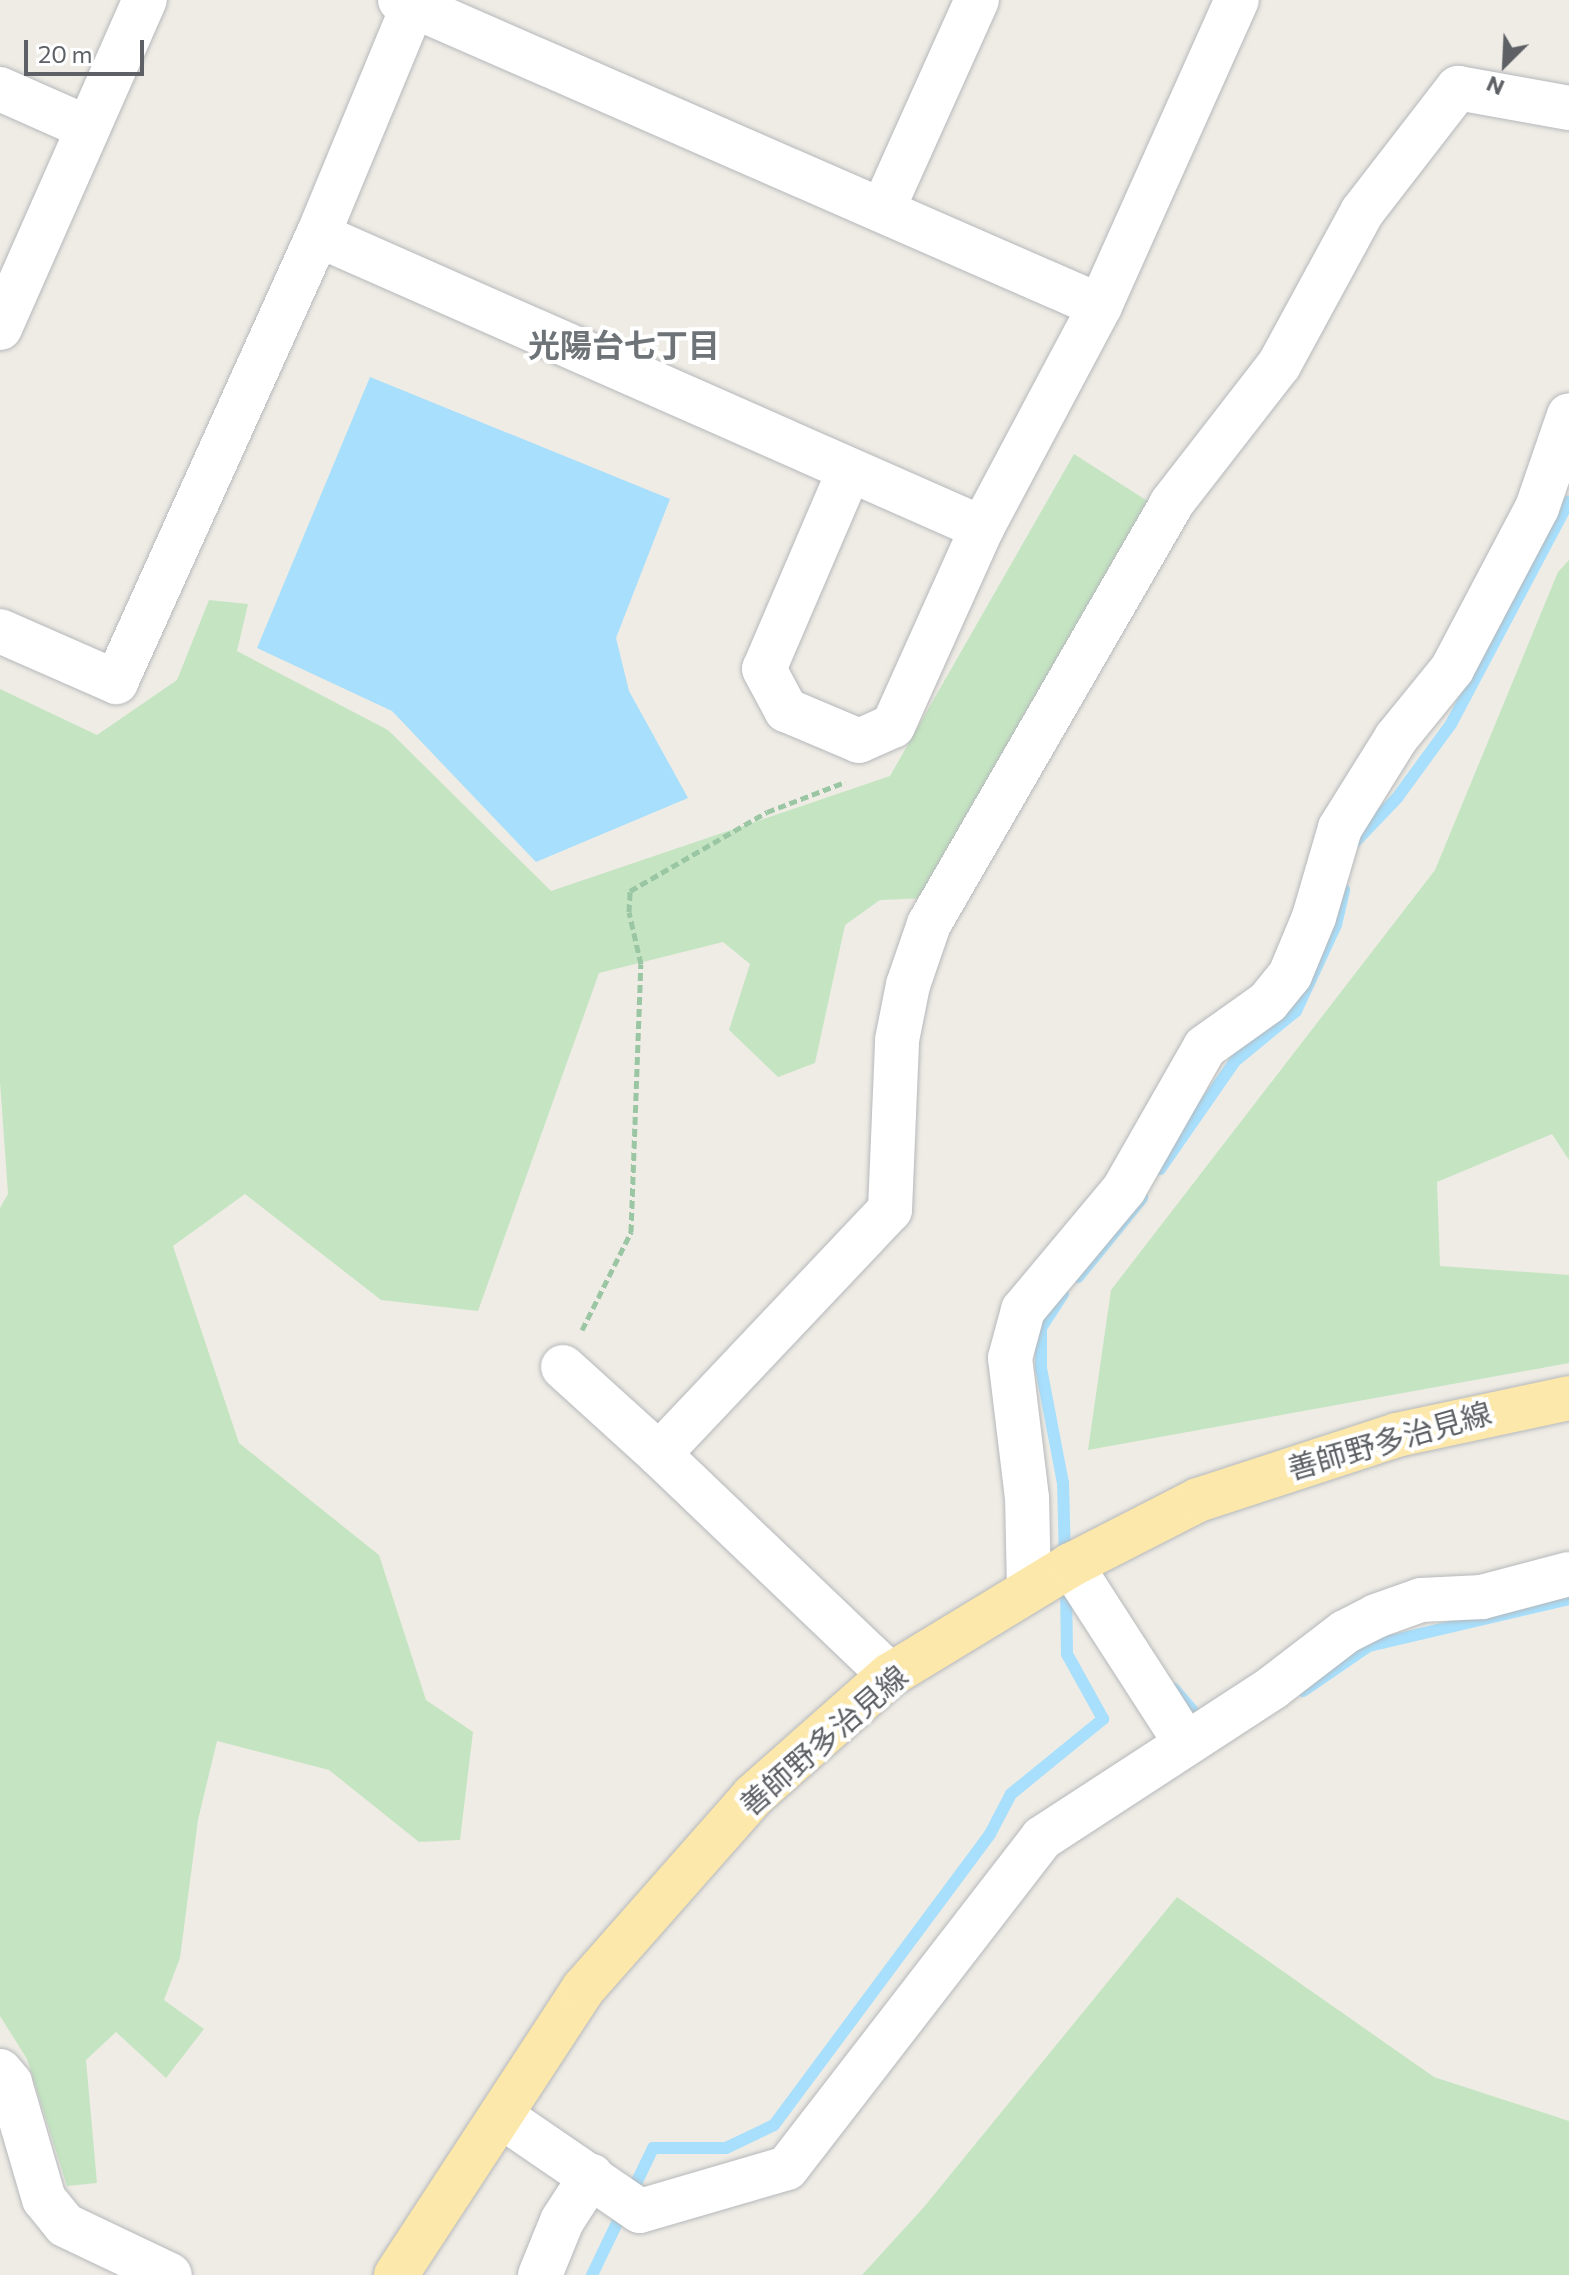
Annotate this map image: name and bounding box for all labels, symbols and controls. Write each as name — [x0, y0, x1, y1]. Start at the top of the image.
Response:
scale bar — [28, 24, 148, 74]
north arrow — [1465, 24, 1545, 104]
text: 20 m — [38, 39, 92, 68]
text: N — [1482, 71, 1508, 102]
district label: 光陽台七丁目 — [528, 325, 720, 363]
street label: 善師野多治見線 — [1283, 1394, 1495, 1486]
street label: 善師野多治見線 — [732, 1658, 914, 1822]

